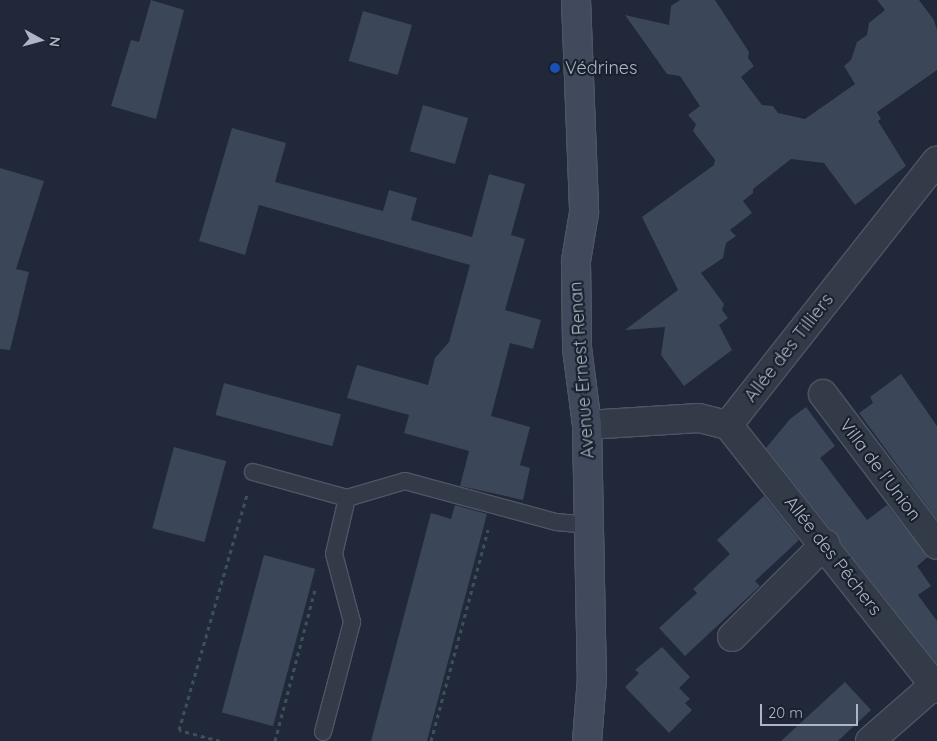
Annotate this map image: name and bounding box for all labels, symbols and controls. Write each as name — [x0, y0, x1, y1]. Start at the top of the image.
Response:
north arrow — [15, 15, 65, 65]
text: N — [45, 36, 64, 48]
place label: Védrines — [565, 57, 637, 79]
marker: Védrines — [549, 62, 561, 74]
street label: Avenue Ernest Renan — [565, 281, 599, 459]
street label: Allée des Tilliers — [740, 289, 838, 407]
street label: Villa de l'Union — [835, 415, 925, 525]
street label: Allée des Pêchers — [780, 492, 886, 620]
scale bar — [762, 694, 860, 726]
text: 20 m — [768, 703, 803, 722]

